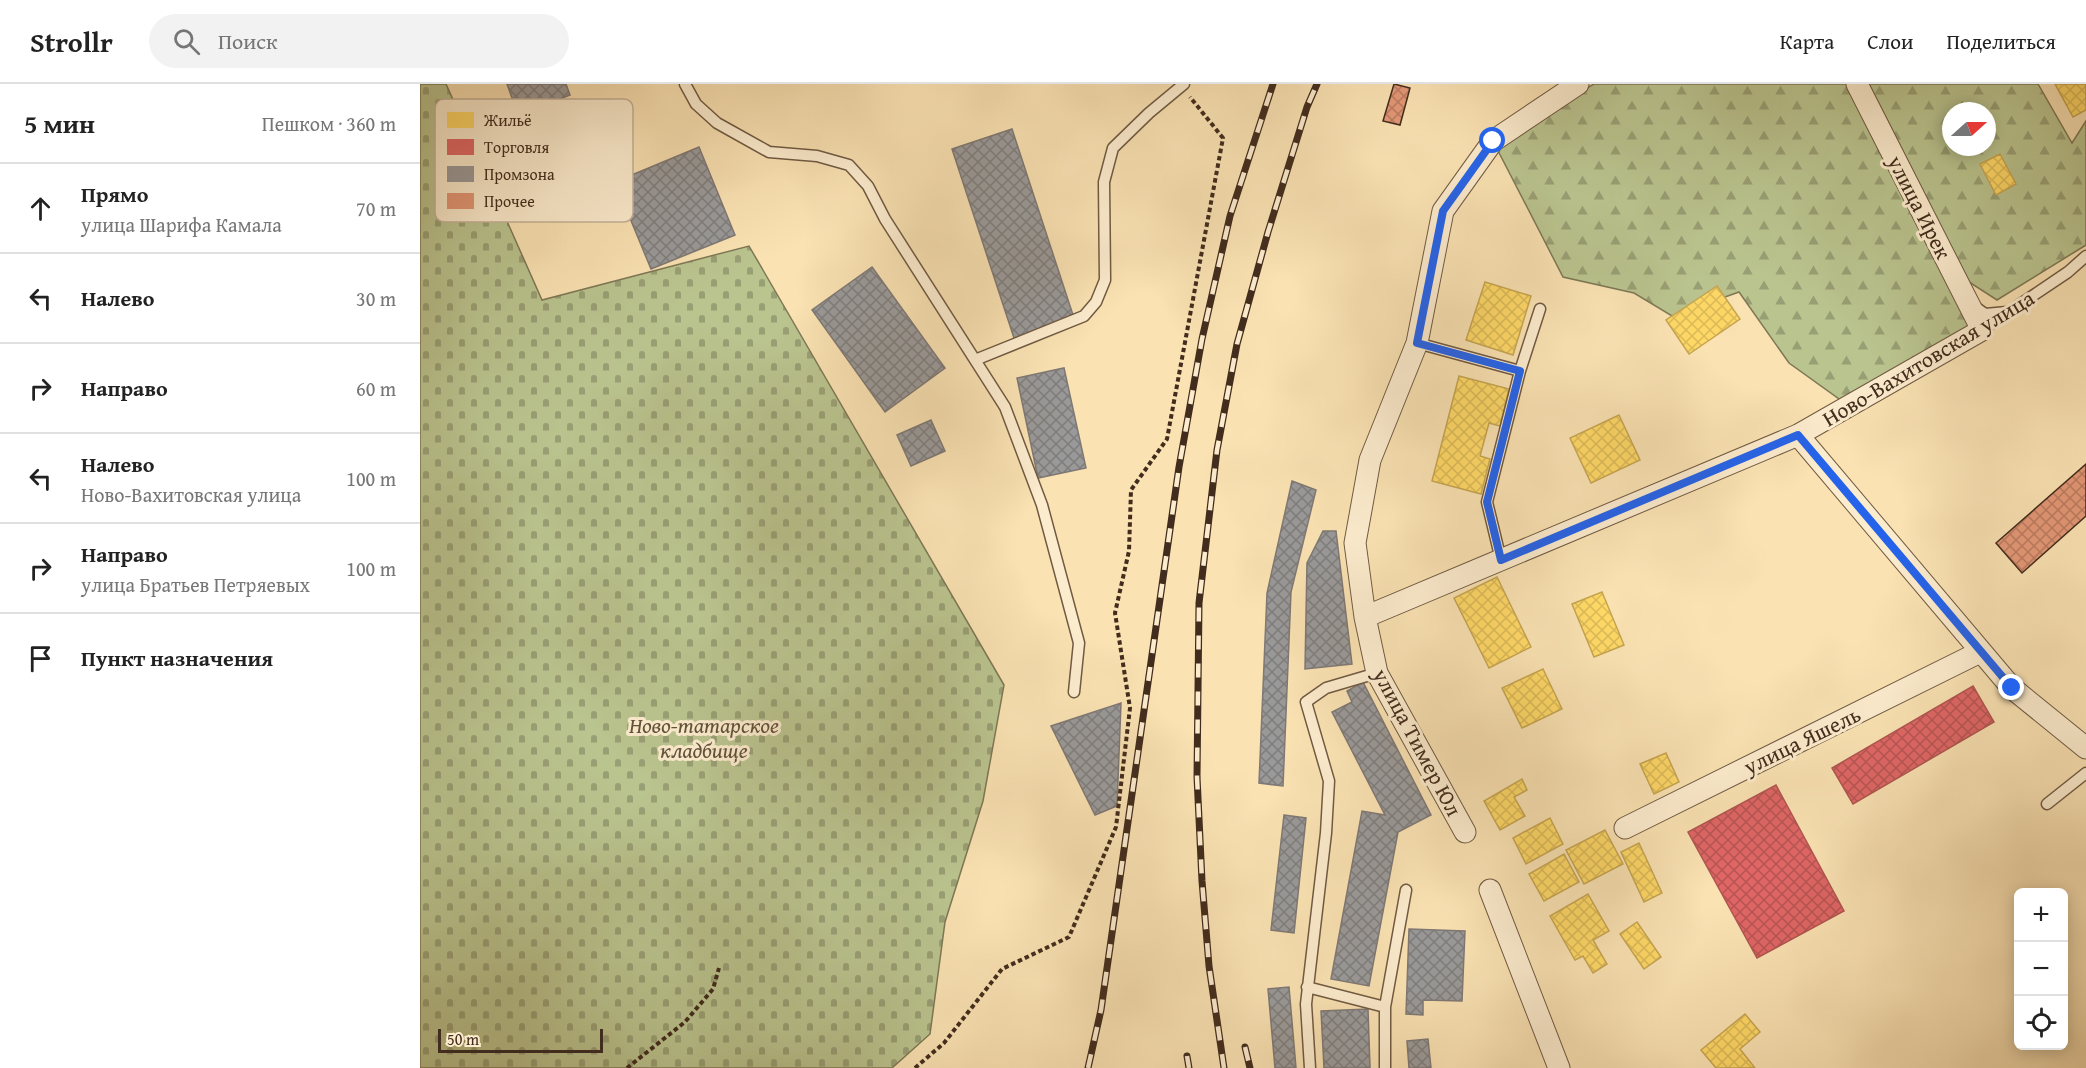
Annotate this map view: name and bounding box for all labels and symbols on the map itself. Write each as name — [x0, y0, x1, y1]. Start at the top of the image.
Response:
legend — [435, 99, 633, 222]
north arrow — [1942, 102, 1996, 156]
text: Жильё — [483, 108, 532, 132]
route start — [1479, 127, 1505, 153]
text: Торговля — [484, 135, 549, 159]
street label: улица Ирек — [1880, 149, 1960, 265]
text: Промзона — [484, 162, 555, 186]
text: Прочее — [484, 189, 535, 213]
street label: Ново-Вахитовская улица — [1816, 282, 2041, 434]
street label: улица Тимер Юл — [1365, 662, 1470, 822]
route end — [1998, 674, 2024, 700]
street label: улица Яшель — [1737, 698, 1866, 783]
park label: Ново-татарское кладбище — [629, 709, 779, 766]
scale bar — [438, 1026, 603, 1054]

